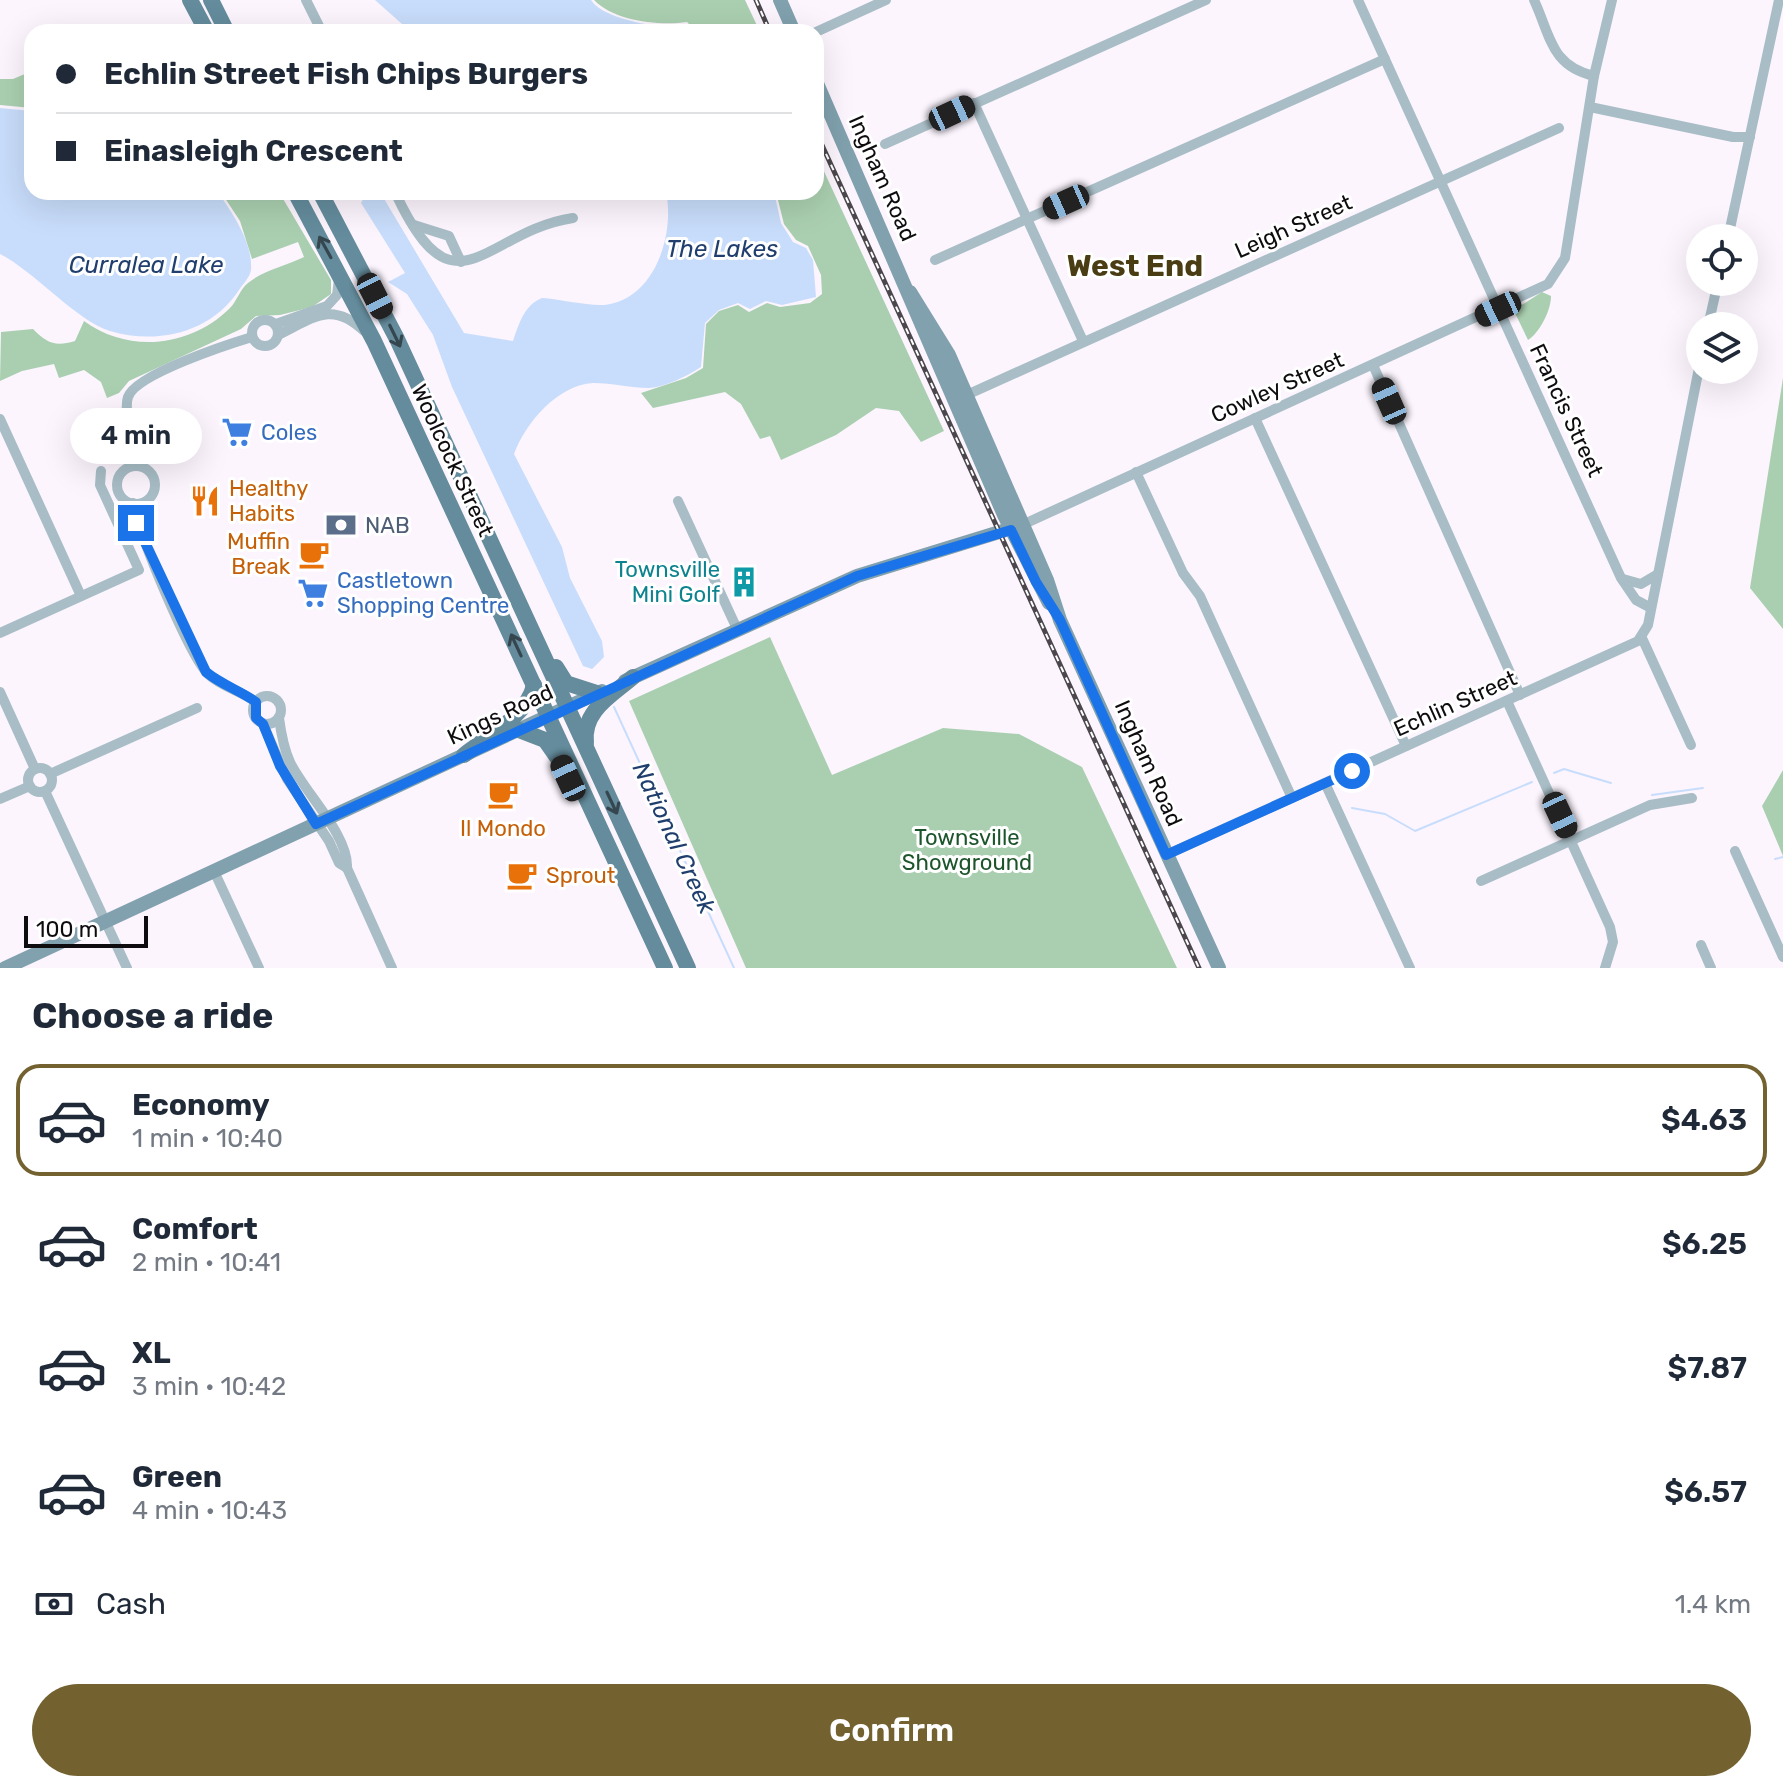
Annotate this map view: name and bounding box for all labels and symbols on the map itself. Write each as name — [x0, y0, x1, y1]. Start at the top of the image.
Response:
car — [925, 92, 979, 134]
street label: Ingham Road — [843, 111, 922, 245]
car — [1039, 181, 1093, 223]
street label: Leigh Street — [1230, 188, 1356, 264]
water label: The Lakes — [666, 235, 778, 263]
one-way arrow — [317, 236, 333, 259]
district label: West End — [1067, 248, 1203, 284]
water label: Curralea Lake — [69, 251, 223, 279]
car — [353, 269, 397, 323]
car — [1471, 288, 1525, 330]
one-way arrow — [388, 323, 403, 347]
street label: Francis Street — [1524, 339, 1609, 481]
street label: Cowley Street — [1207, 346, 1348, 429]
car — [1368, 374, 1410, 428]
street label: Woolcock Street — [405, 380, 500, 541]
callout: 4 min — [70, 407, 202, 463]
supermarket icon: Coles — [220, 415, 254, 449]
place label: Coles — [261, 419, 317, 446]
place label: Healthy Habits — [229, 475, 308, 527]
restaurant icon: Healthy Habits — [188, 484, 222, 518]
route end — [118, 505, 154, 541]
bank icon: NAB — [324, 508, 358, 542]
place label: NAB — [365, 512, 410, 539]
place label: Muffin Break — [227, 528, 291, 580]
cafe icon: Muffin Break — [297, 537, 331, 571]
place label: Townsville Mini Golf — [615, 556, 721, 608]
building icon: Townsville Mini Golf — [727, 565, 761, 599]
place label: Castletown Shopping Centre — [337, 567, 509, 619]
supermarket icon: Castletown Shopping Centre — [296, 576, 330, 610]
one-way arrow — [507, 634, 522, 658]
street label: Echlin Street — [1390, 664, 1521, 743]
street label: Kings Road — [443, 678, 557, 751]
street label: Ingham Road — [1109, 696, 1188, 830]
car — [547, 751, 589, 805]
route start — [1334, 753, 1370, 789]
water label: National Creek — [627, 758, 722, 919]
cafe icon: Il Mondo — [486, 777, 520, 811]
car — [1539, 788, 1581, 842]
one-way arrow — [605, 791, 620, 815]
place label: Il Mondo — [460, 815, 546, 842]
park label: Townsville Showground — [902, 824, 1032, 876]
cafe icon: Sprout — [505, 858, 539, 892]
place label: Sprout — [546, 862, 616, 889]
scale bar — [24, 912, 148, 948]

